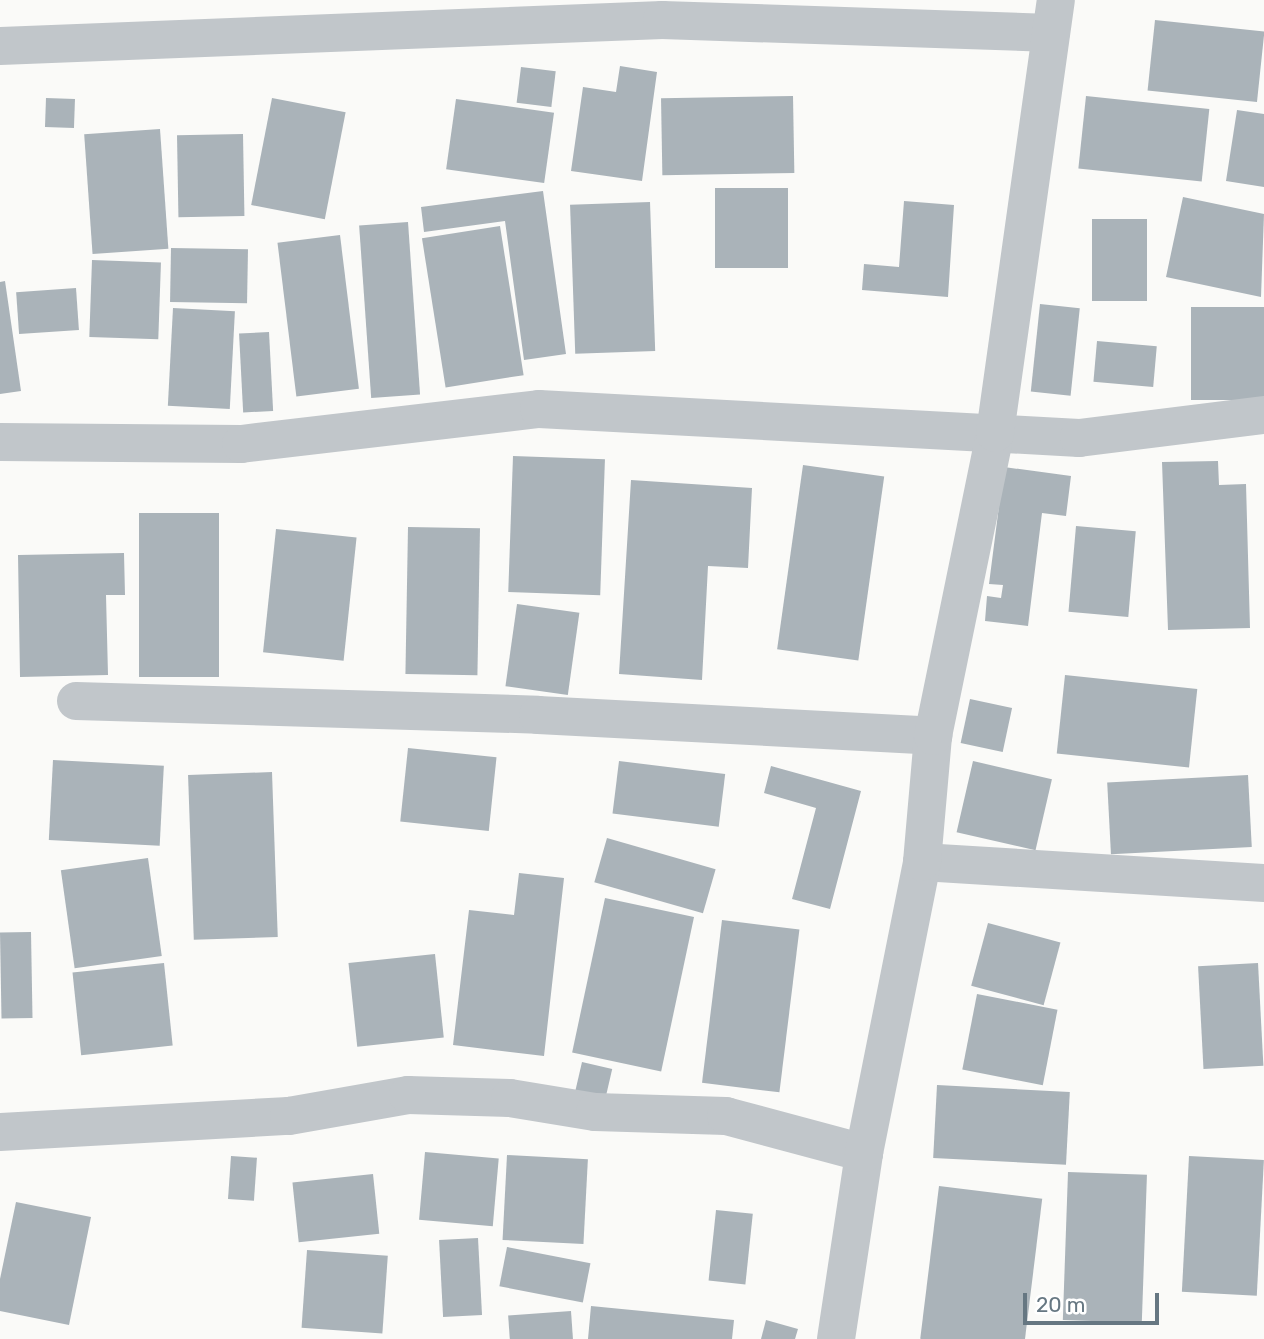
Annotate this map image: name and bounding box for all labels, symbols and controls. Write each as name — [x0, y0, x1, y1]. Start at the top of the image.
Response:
scale bar — [1026, 1280, 1162, 1324]
text: 20 m — [1036, 1292, 1085, 1317]

